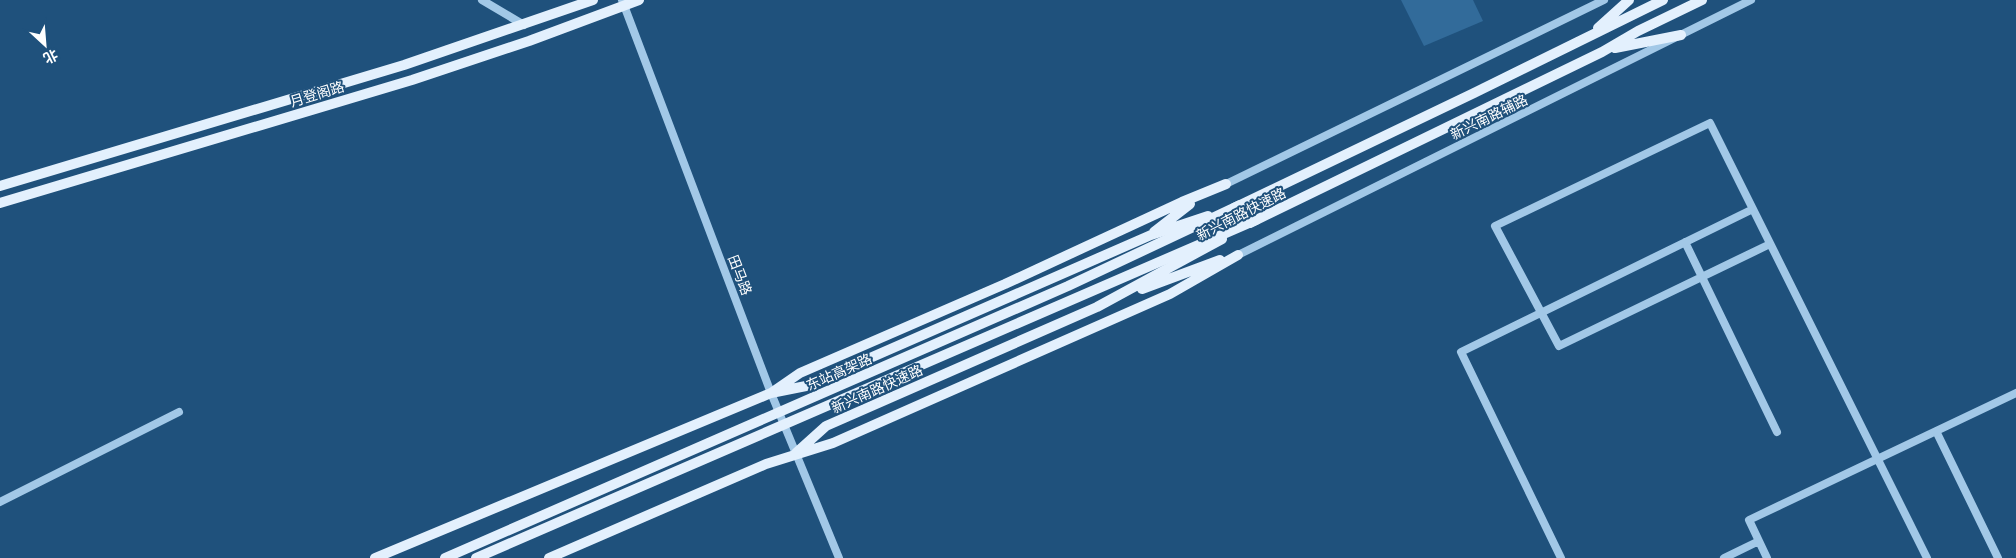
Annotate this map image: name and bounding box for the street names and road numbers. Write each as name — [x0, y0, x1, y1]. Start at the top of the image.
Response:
street label: 月登阁路 — [288, 77, 346, 111]
street label: 新兴南路辅路 — [1447, 90, 1531, 144]
street label: 新兴南路快速路 — [1193, 184, 1289, 244]
street label: 田马路 — [724, 252, 756, 298]
street label: 东站高架路 — [803, 350, 875, 394]
street label: 新兴南路快速路 — [829, 361, 925, 417]

